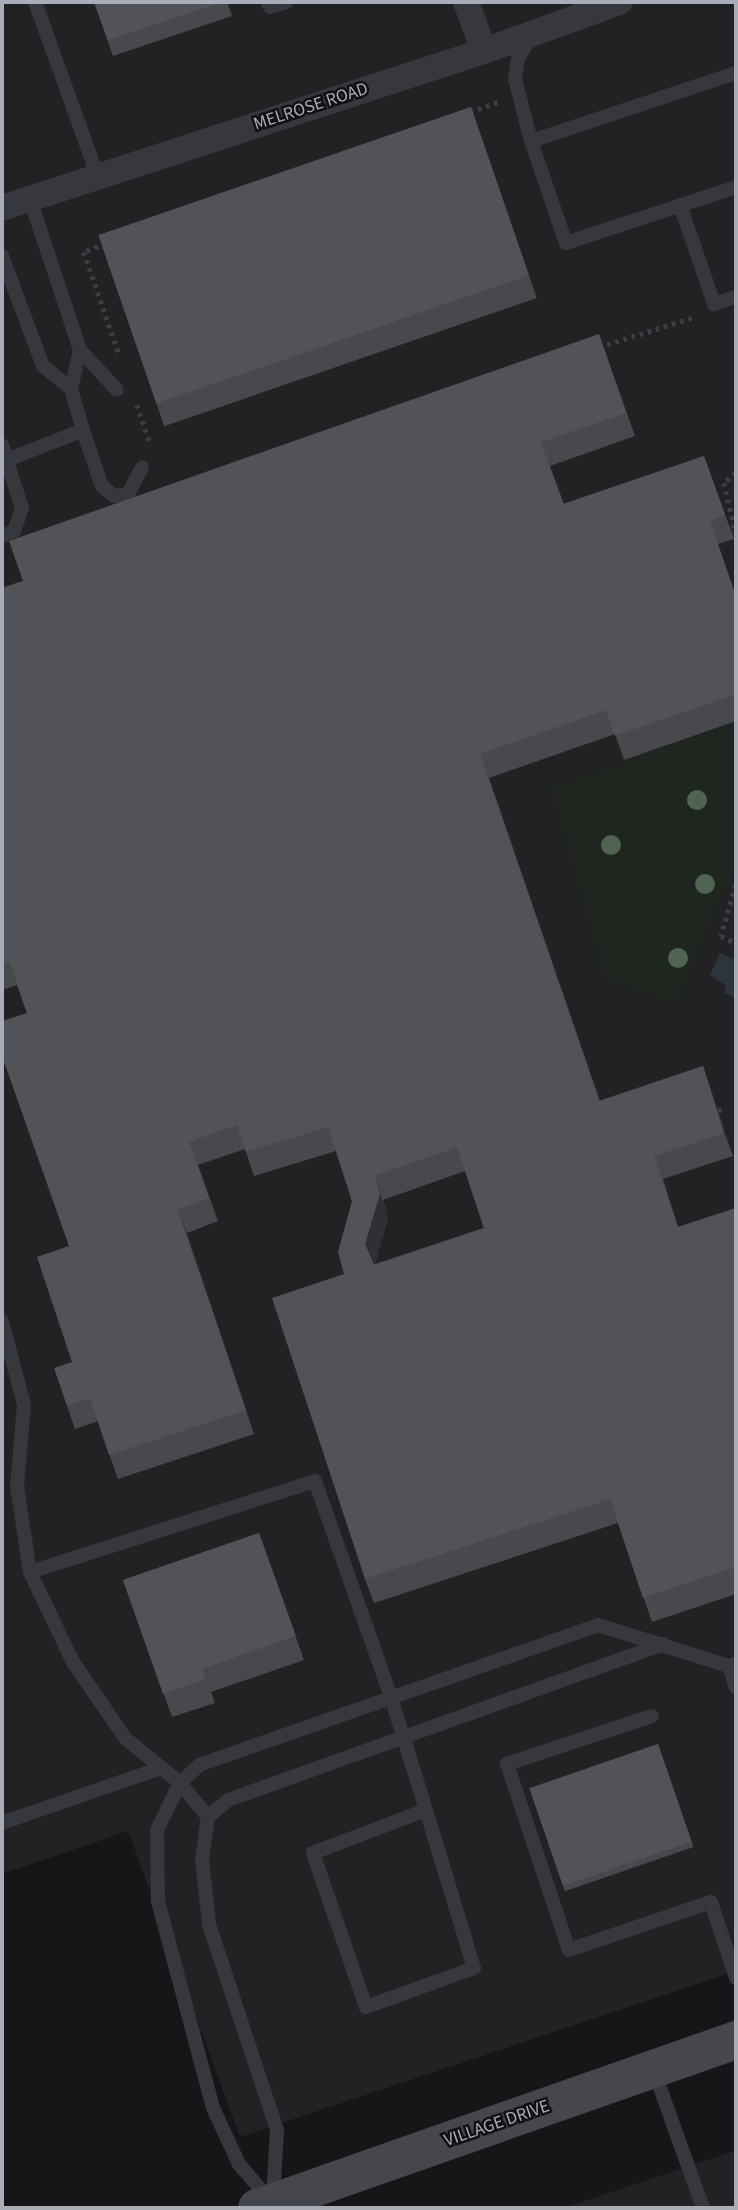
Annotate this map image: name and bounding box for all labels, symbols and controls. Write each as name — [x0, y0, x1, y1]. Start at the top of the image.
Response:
street label: MELROSE ROAD — [251, 78, 371, 136]
street label: VILLAGE DRIVE — [441, 2096, 553, 2152]

